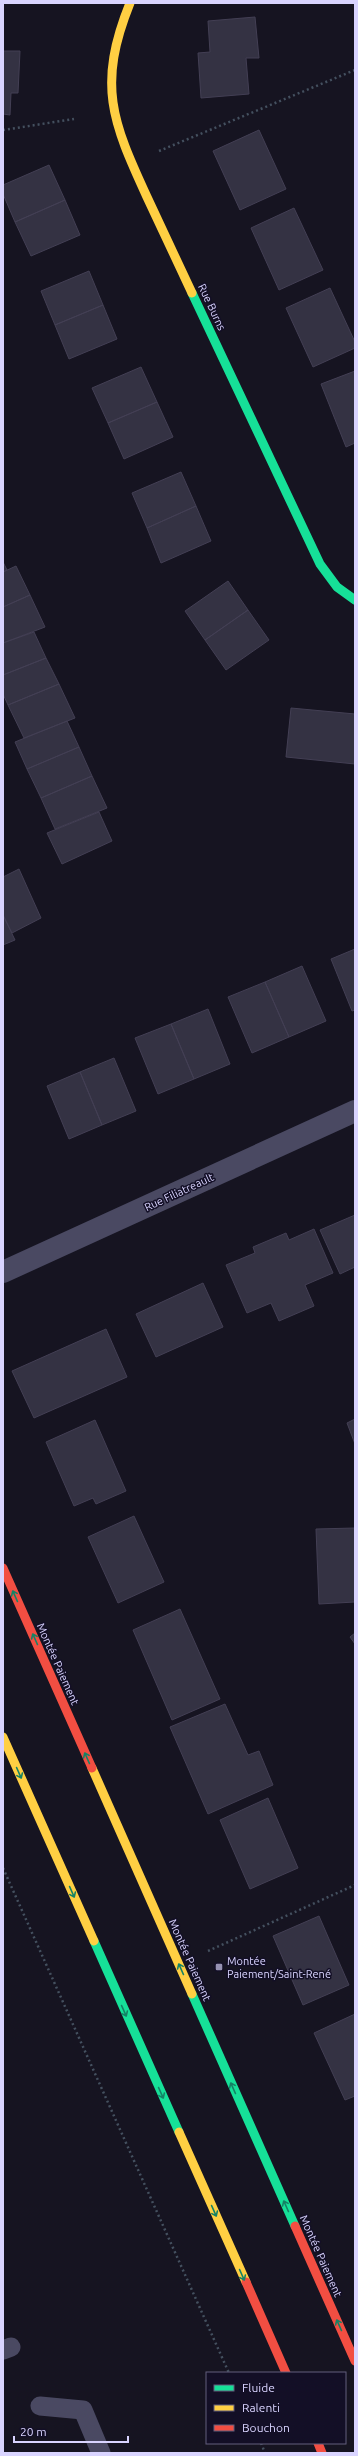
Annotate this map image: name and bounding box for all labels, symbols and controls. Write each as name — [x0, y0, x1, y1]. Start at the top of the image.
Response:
street label: Rue Burns — [196, 282, 228, 332]
street label: Rue Filiatreault — [142, 1170, 216, 1213]
one-way arrow — [11, 1590, 18, 1602]
street label: Montée Paiement — [35, 1621, 82, 1707]
one-way arrow — [30, 1634, 38, 1646]
one-way arrow — [83, 1752, 90, 1764]
one-way arrow — [16, 1767, 23, 1779]
one-way arrow — [68, 1885, 76, 1897]
street label: Montée Paiement — [167, 1917, 214, 2003]
place label: Montée Paiement/Saint-René — [227, 1955, 331, 1980]
marker: Montée Paiement/Saint-René — [214, 1962, 224, 1972]
one-way arrow — [177, 1963, 184, 1975]
one-way arrow — [121, 2004, 129, 2016]
one-way arrow — [229, 2082, 237, 2094]
one-way arrow — [158, 2086, 165, 2098]
one-way arrow — [282, 2201, 289, 2213]
one-way arrow — [210, 2205, 218, 2217]
street label: Montée Paiement — [298, 2213, 345, 2299]
one-way arrow — [239, 2269, 246, 2281]
one-way arrow — [335, 2320, 342, 2332]
legend — [206, 2372, 346, 2444]
text: Fluide — [242, 2381, 275, 2394]
text: Ralenti — [242, 2401, 280, 2414]
scale bar — [14, 2418, 128, 2444]
text: Bouchon — [242, 2421, 290, 2434]
text: 20 m — [20, 2425, 47, 2438]

